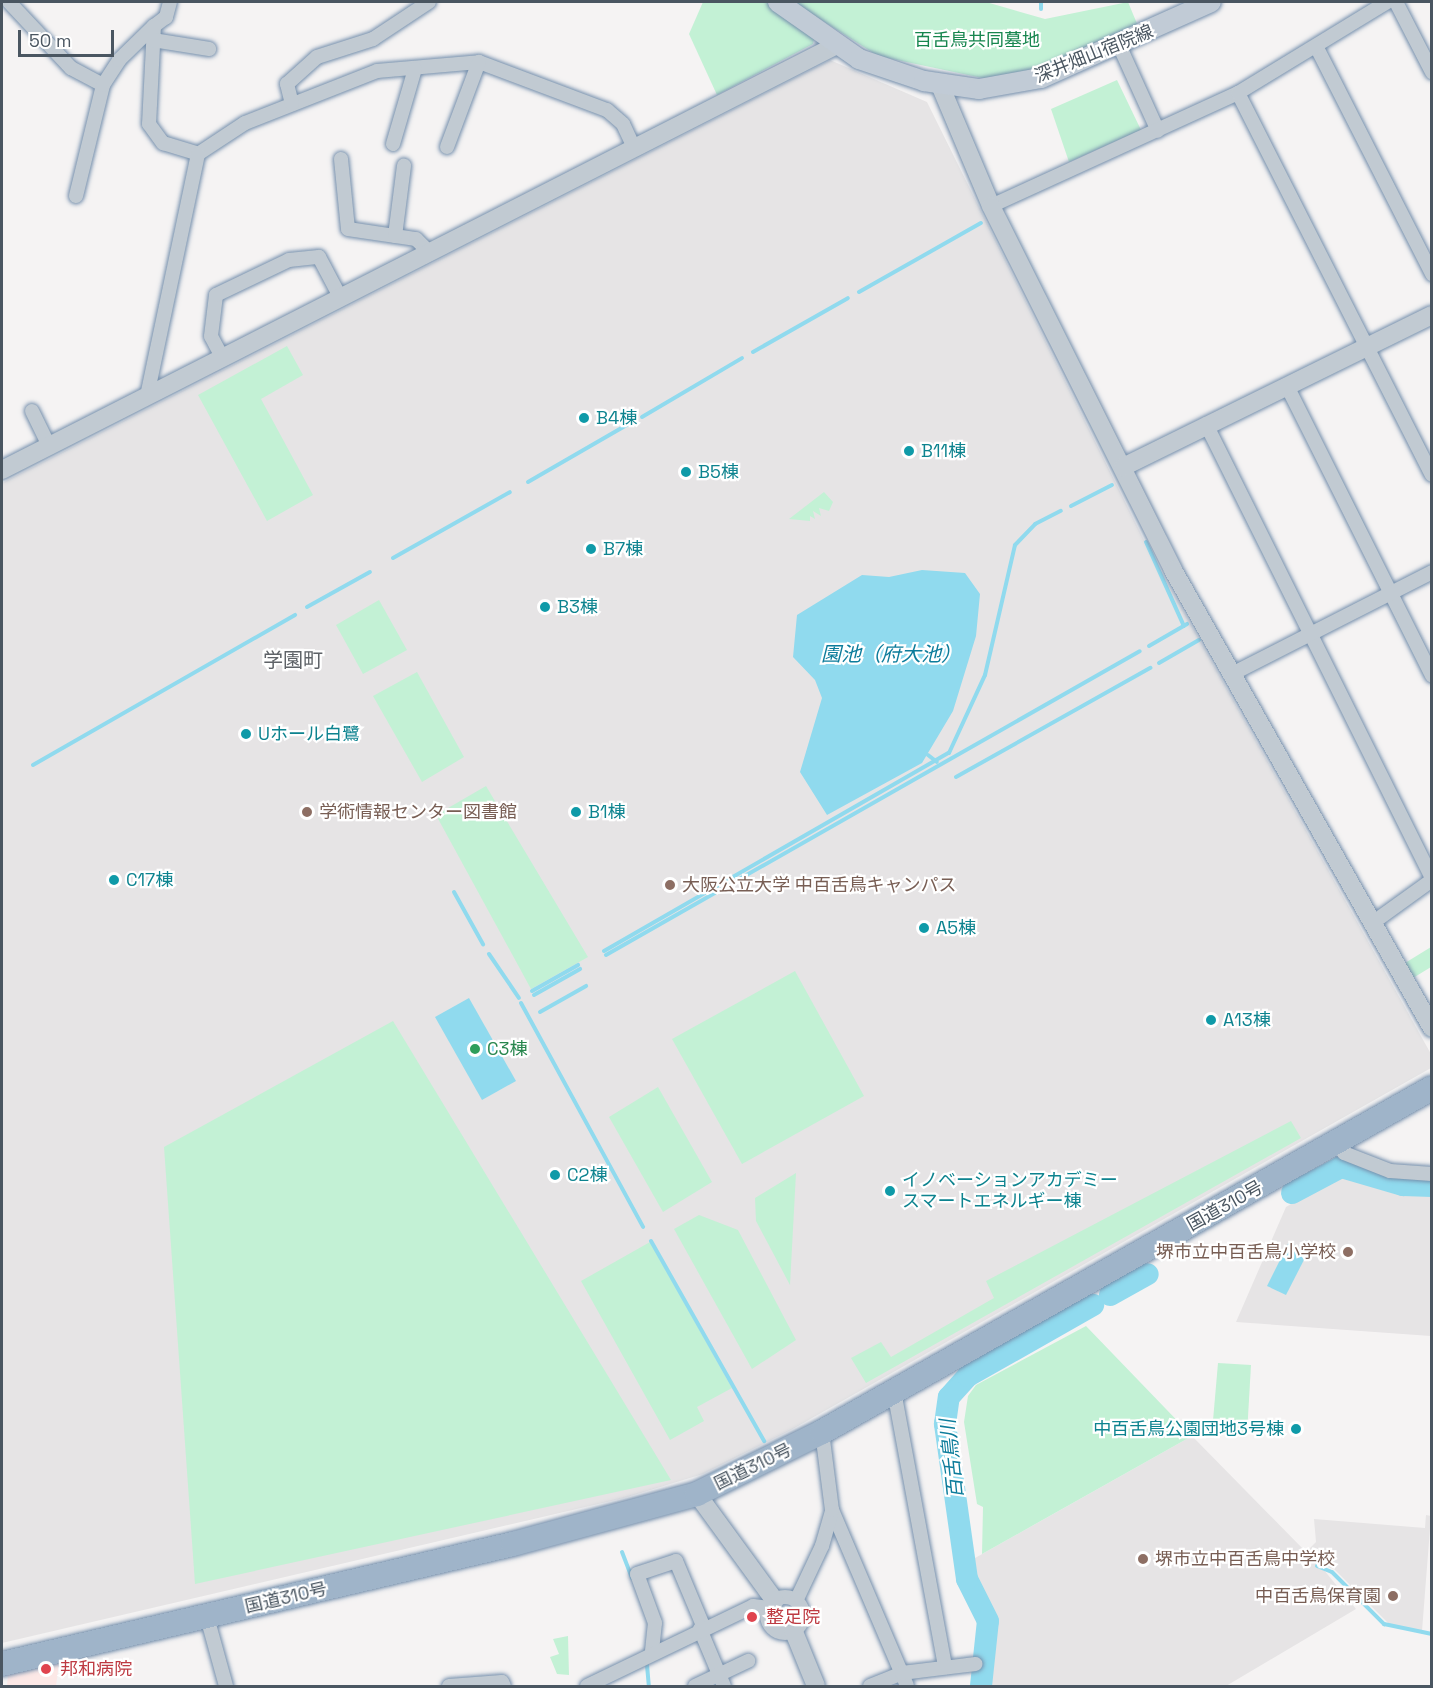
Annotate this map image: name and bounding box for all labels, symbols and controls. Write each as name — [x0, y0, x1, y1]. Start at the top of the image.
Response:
scale bar — [21, 18, 117, 56]
street label: 深井畑山宿院線 — [1032, 20, 1156, 88]
text: 50 m — [29, 29, 71, 52]
park label: 百舌鳥共同墓地 — [914, 29, 1040, 51]
place label: B4棟 — [596, 407, 637, 429]
marker: B4棟 — [577, 411, 591, 425]
place label: B11棟 — [921, 440, 966, 462]
marker: B11棟 — [902, 444, 916, 458]
place label: B5棟 — [698, 461, 739, 483]
marker: B5棟 — [679, 465, 693, 479]
place label: B7棟 — [603, 538, 643, 560]
marker: B7棟 — [584, 542, 598, 556]
place label: B3棟 — [557, 596, 598, 618]
marker: B3棟 — [538, 600, 552, 614]
water label: 園池（府大池） — [821, 642, 961, 666]
district label: 学園町 — [263, 648, 323, 672]
place label: Uホール白鷺 — [258, 723, 360, 745]
marker: Uホール白鷺 — [239, 727, 253, 741]
place label: 学術情報センター図書館 — [319, 801, 517, 823]
place label: B1棟 — [588, 801, 625, 823]
marker: 学術情報センター図書館 — [300, 805, 314, 819]
marker: B1棟 — [569, 805, 583, 819]
place label: C17棟 — [126, 869, 173, 891]
marker: C17棟 — [107, 873, 121, 887]
place label: 大阪公立大学 中百舌鳥キャンパス — [682, 874, 957, 896]
marker: 大阪公立大学 中百舌鳥キャンパス — [663, 878, 677, 892]
place label: A5棟 — [936, 917, 976, 939]
marker: A5棟 — [917, 921, 931, 935]
place label: A13棟 — [1223, 1009, 1271, 1031]
marker: A13棟 — [1204, 1013, 1218, 1027]
place label: C3棟 — [487, 1038, 527, 1060]
marker: C3棟 — [468, 1042, 482, 1056]
place label: C2棟 — [567, 1164, 607, 1186]
marker: C2棟 — [548, 1168, 562, 1182]
place label: イノベーションアカデミー スマートエネルギー棟 — [902, 1170, 1118, 1212]
street label: 国道310号 — [1183, 1176, 1267, 1236]
marker: イノベーションアカデミー スマートエネルギー棟 — [883, 1184, 897, 1198]
place label: 堺市立中百舌鳥小学校 — [1156, 1241, 1336, 1263]
marker: 堺市立中百舌鳥小学校 — [1341, 1245, 1355, 1259]
water label: 百舌鳥川 — [936, 1418, 968, 1500]
place label: 中百舌鳥公園団地3号棟 — [1093, 1418, 1284, 1440]
marker: 中百舌鳥公園団地3号棟 — [1289, 1422, 1303, 1436]
street label: 国道310号 — [711, 1439, 795, 1495]
place label: 堺市立中百舌鳥中学校 — [1155, 1548, 1335, 1570]
marker: 堺市立中百舌鳥中学校 — [1136, 1552, 1150, 1566]
street label: 国道310号 — [243, 1578, 329, 1618]
place label: 中百舌鳥保育園 — [1255, 1585, 1381, 1607]
marker: 中百舌鳥保育園 — [1386, 1589, 1400, 1603]
place label: 整足院 — [766, 1606, 820, 1628]
marker: 整足院 — [743, 1608, 761, 1626]
place label: 邦和病院 — [60, 1658, 132, 1680]
marker: 邦和病院 — [37, 1660, 55, 1678]

